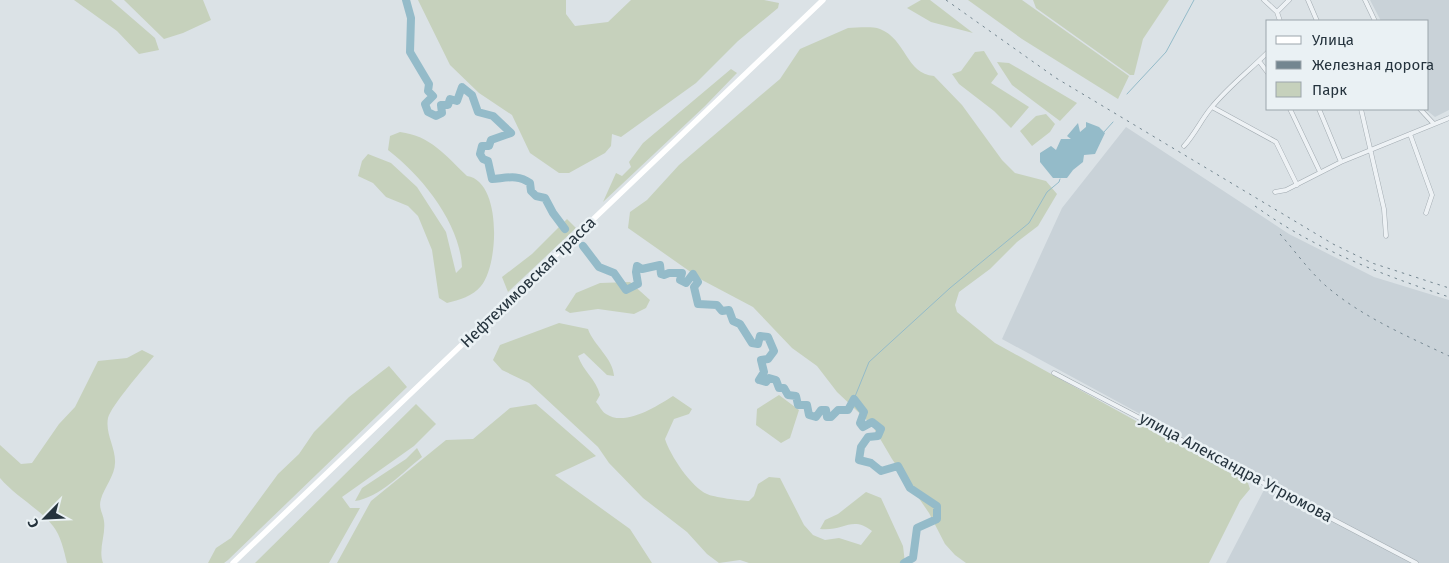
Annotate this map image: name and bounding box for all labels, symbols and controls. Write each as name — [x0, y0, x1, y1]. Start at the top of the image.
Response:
legend — [1266, 20, 1429, 110]
text: Улица — [1312, 31, 1354, 49]
text: Железная дорога — [1312, 56, 1434, 74]
text: Парк — [1312, 81, 1347, 99]
street label: Нефтехимовская трасса — [457, 213, 599, 351]
street label: улица Александра Угрюмова — [1136, 408, 1336, 526]
north arrow — [20, 493, 70, 543]
text: С — [24, 516, 43, 530]

